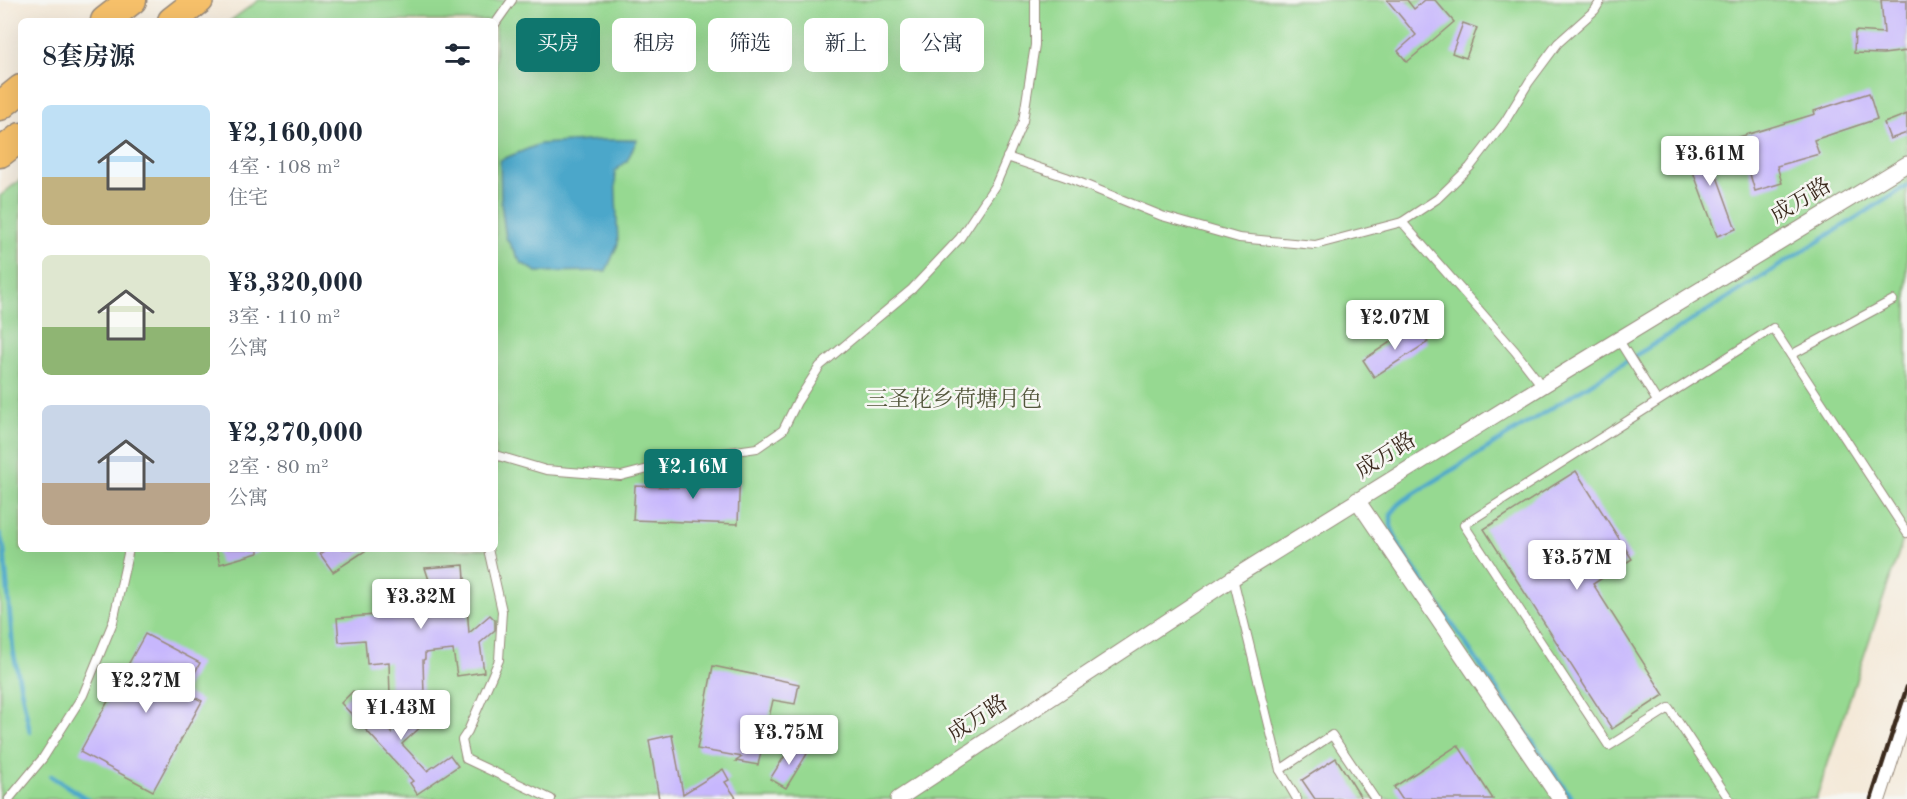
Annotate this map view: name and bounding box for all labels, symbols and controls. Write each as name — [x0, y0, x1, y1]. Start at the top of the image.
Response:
chip: 买房 — [516, 18, 600, 72]
chip: 租房 — [612, 18, 696, 72]
chip: 筛选 — [708, 18, 792, 72]
chip: 新上 — [804, 18, 888, 72]
chip: 公寓 — [900, 18, 984, 72]
icon: filters — [441, 38, 474, 71]
text: 8套房源 — [42, 45, 135, 71]
text: ¥2,160,000 — [228, 121, 363, 147]
icon: home — [90, 129, 162, 201]
pin: ¥3.61M — [1661, 136, 1759, 187]
text: ¥3.61M — [1675, 145, 1745, 165]
text: 4室 · 108 m² — [228, 158, 340, 178]
street label: 成万路 — [1766, 173, 1835, 227]
text: 住宅 — [228, 189, 268, 209]
text: ¥3,320,000 — [228, 271, 363, 297]
icon: home — [90, 279, 162, 351]
pin: ¥2.07M — [1346, 300, 1444, 351]
text: 3室 · 110 m² — [228, 308, 340, 328]
text: ¥2.07M — [1360, 309, 1430, 329]
text: 公寓 — [228, 339, 268, 359]
park label: 三圣花乡荷塘月色 — [866, 387, 1042, 411]
text: ¥2,270,000 — [228, 421, 363, 447]
street label: 成万路 — [1351, 427, 1420, 483]
icon: home — [90, 429, 162, 501]
pin: ¥2.16M — [644, 449, 742, 500]
text: 2室 · 80 m² — [228, 458, 329, 478]
text: ¥2.16M — [658, 458, 728, 478]
text: 公寓 — [228, 489, 268, 509]
pin: ¥3.57M — [1528, 540, 1626, 591]
text: ¥3.57M — [1542, 549, 1612, 569]
pin: ¥3.32M — [372, 579, 470, 630]
text: ¥3.32M — [386, 588, 456, 608]
pin: ¥2.27M — [97, 663, 195, 714]
text: ¥2.27M — [111, 672, 181, 692]
pin: ¥1.43M — [352, 690, 450, 741]
street label: 成万路 — [943, 690, 1012, 746]
text: ¥1.43M — [366, 699, 436, 719]
pin: ¥3.75M — [740, 715, 838, 766]
text: ¥3.75M — [754, 724, 824, 744]

